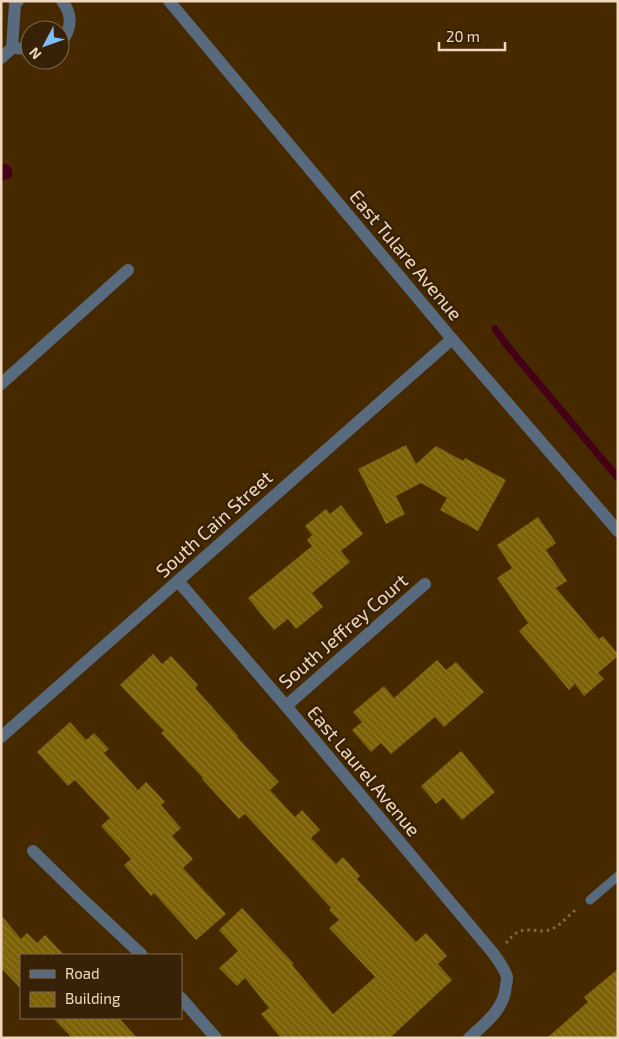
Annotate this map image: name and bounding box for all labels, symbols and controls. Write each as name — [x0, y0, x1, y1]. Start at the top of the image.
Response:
north arrow — [20, 20, 70, 70]
scale bar — [439, 20, 505, 52]
text: 20 m — [446, 27, 480, 45]
text: N — [25, 44, 45, 63]
street label: East Tulare Avenue — [345, 185, 468, 325]
street label: South Cain Street — [151, 465, 277, 582]
street label: South Jeffrey Court — [274, 568, 412, 693]
street label: East Laurel Avenue — [303, 701, 426, 841]
legend — [20, 954, 182, 1019]
text: Road — [65, 964, 100, 982]
text: Building — [65, 989, 121, 1007]

